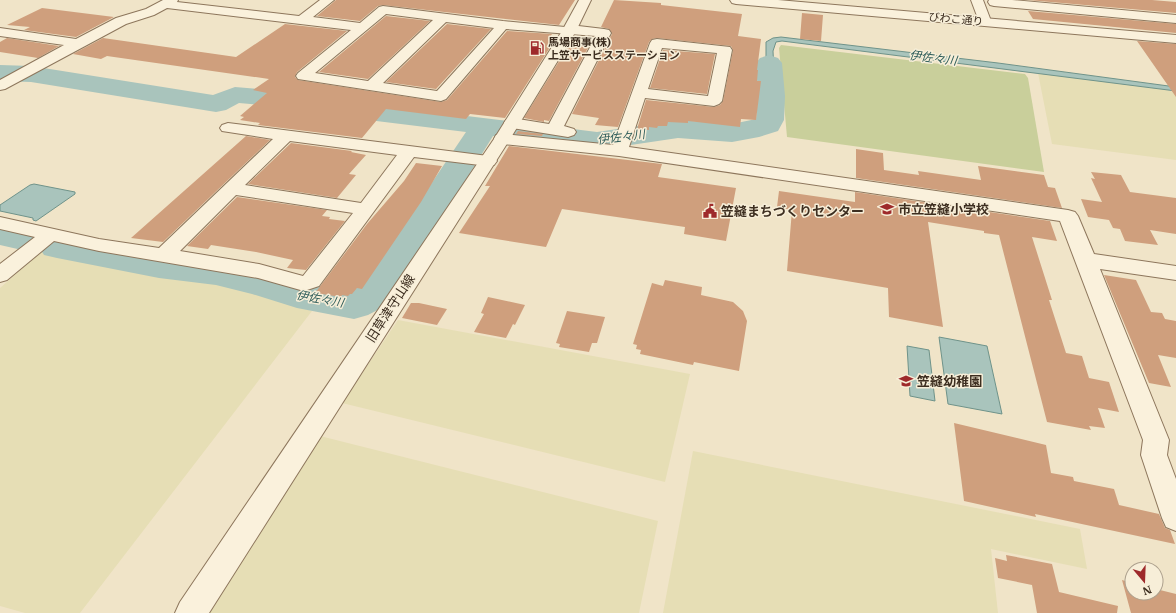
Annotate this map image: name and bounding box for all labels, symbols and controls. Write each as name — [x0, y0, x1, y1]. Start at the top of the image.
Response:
street label: びわこ通り — [928, 10, 984, 28]
place label: 馬場商事(株) 上笠サービスステーション — [548, 35, 680, 62]
fuel station icon: 馬場商事(株) 上笠サービスステーション — [529, 40, 545, 56]
water label: 伊佐々川 — [908, 47, 960, 68]
water label: 伊佐々川 — [596, 126, 648, 147]
school or university icon: 市立笠縫小学校 — [879, 201, 895, 217]
place label: 市立笠縫小学校 — [898, 201, 989, 218]
public building icon: 笠縫まちづくりセンター — [702, 203, 718, 219]
place label: 笠縫まちづくりセンター — [721, 203, 864, 220]
street label: 旧草津守山線 — [362, 271, 419, 346]
water label: 伊佐々川 — [295, 287, 347, 310]
school or university icon: 笠縫幼稚園 — [898, 373, 914, 389]
place label: 笠縫幼稚園 — [917, 373, 982, 390]
north arrow — [1124, 561, 1164, 601]
text: N — [1141, 582, 1154, 599]

